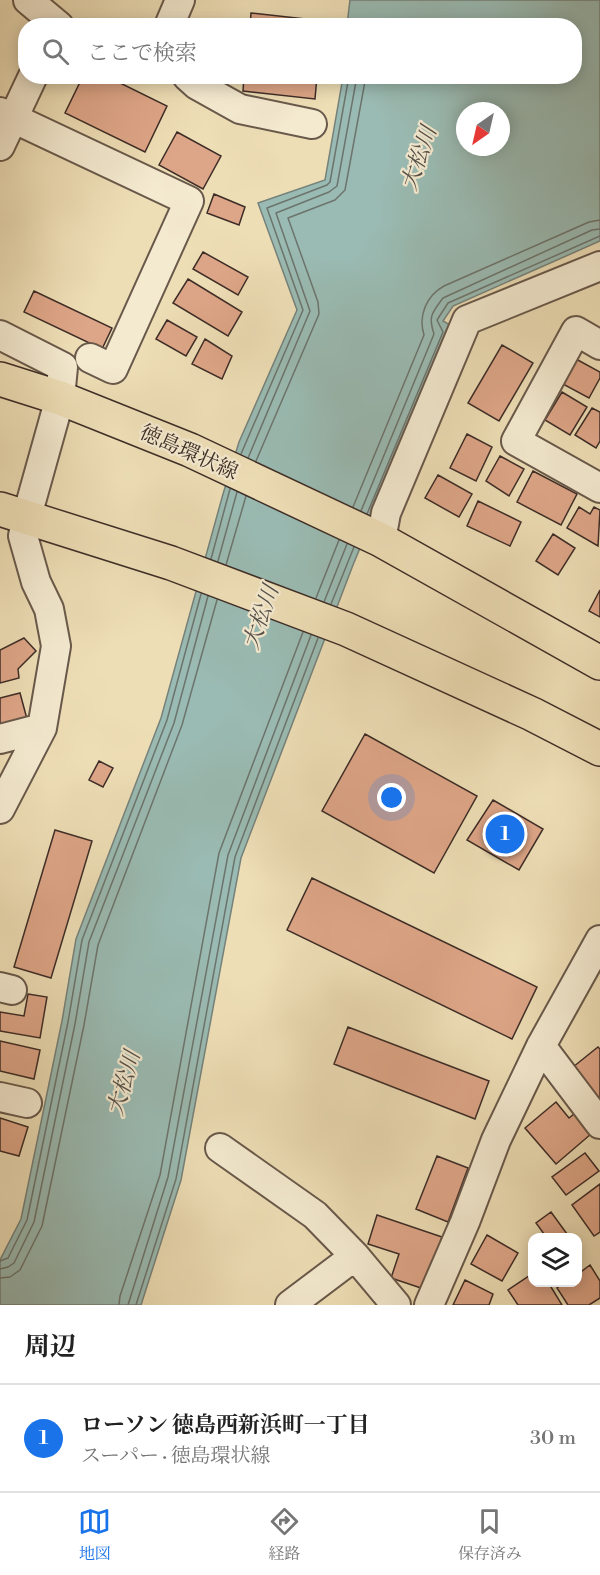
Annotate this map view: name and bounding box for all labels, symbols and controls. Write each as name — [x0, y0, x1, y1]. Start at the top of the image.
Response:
search box — [18, 18, 582, 84]
icon: search — [39, 35, 72, 68]
text: ここで検索 — [87, 40, 197, 67]
north arrow — [456, 102, 510, 156]
water label: 大松川 — [396, 121, 444, 194]
street label: 徳島環状線 — [135, 420, 242, 486]
water label: 大松川 — [238, 580, 286, 653]
your location — [377, 783, 406, 812]
pin: 1 — [486, 812, 524, 856]
water label: 大松川 — [102, 1046, 147, 1119]
map controls — [528, 1233, 582, 1287]
button: layers — [528, 1233, 582, 1287]
text: 周辺 — [24, 1331, 76, 1363]
text: ローソン 徳島西新浜町一丁目 — [81, 1412, 370, 1439]
text: 1 — [39, 1426, 48, 1451]
text: 30 m — [530, 1426, 576, 1451]
text: スーパー · 徳島環状線 — [81, 1444, 271, 1469]
tab: 地図 — [78, 1505, 111, 1564]
tab: 経路 — [268, 1505, 301, 1564]
tab: 保存済み — [458, 1505, 522, 1564]

